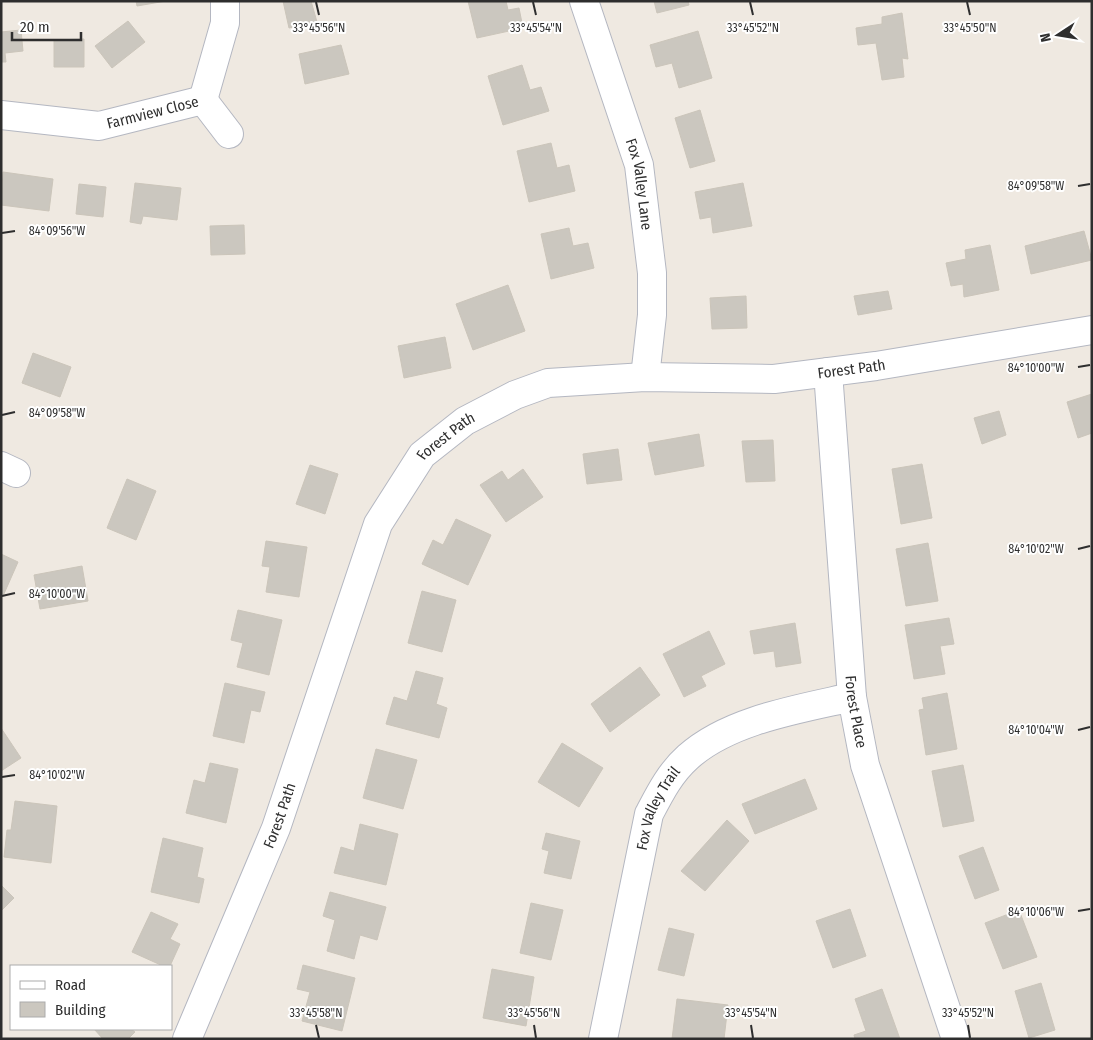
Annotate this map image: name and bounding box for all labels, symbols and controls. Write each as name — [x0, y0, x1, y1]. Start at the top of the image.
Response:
scale bar — [12, 10, 81, 42]
north arrow — [1033, 10, 1083, 60]
text: 20 m — [20, 18, 50, 36]
text: 33°45'56"N — [293, 21, 345, 35]
text: 33°45'54"N — [510, 21, 562, 35]
text: 33°45'52"N — [727, 21, 779, 35]
text: 33°45'50"N — [943, 21, 997, 35]
text: N — [1037, 32, 1055, 43]
street label: Farmview Close — [105, 92, 201, 133]
street label: Fox Valley Lane — [622, 136, 656, 231]
text: 84°09'58"W — [1008, 179, 1064, 193]
text: 84°09'56"W — [29, 224, 85, 238]
street label: Forest Path — [816, 356, 887, 382]
text: 84°10'00"W — [1008, 361, 1064, 375]
text: 84°09'58"W — [29, 406, 85, 420]
street label: Forest Path — [412, 408, 478, 463]
text: 84°10'02"W — [1008, 542, 1064, 556]
text: 84°10'00"W — [29, 587, 85, 601]
street label: Forest Place — [841, 675, 871, 750]
text: 84°10'04"W — [1008, 723, 1064, 737]
street label: Fox Valley Trail — [633, 763, 684, 852]
text: 84°10'02"W — [29, 768, 85, 782]
street label: Forest Path — [259, 780, 300, 851]
text: 84°10'06"W — [1008, 905, 1064, 919]
legend — [10, 965, 172, 1030]
text: Road — [55, 976, 86, 994]
text: Building — [55, 1001, 106, 1019]
text: 33°45'58"N — [290, 1006, 342, 1020]
text: 33°45'56"N — [508, 1006, 560, 1020]
text: 33°45'54"N — [725, 1006, 777, 1020]
text: 33°45'52"N — [942, 1006, 994, 1020]

